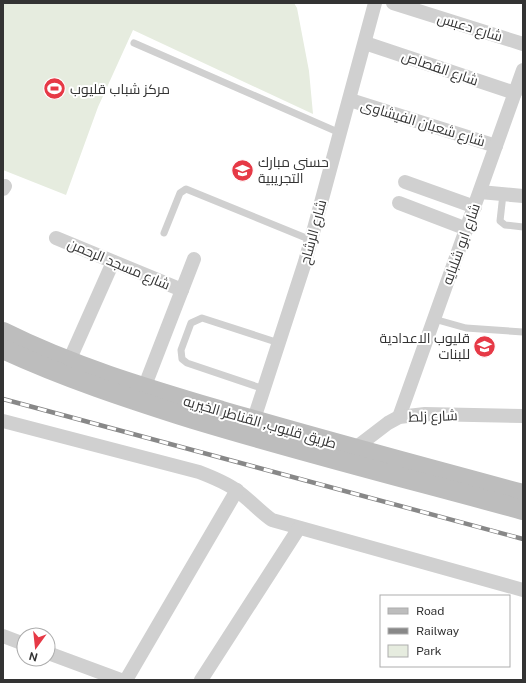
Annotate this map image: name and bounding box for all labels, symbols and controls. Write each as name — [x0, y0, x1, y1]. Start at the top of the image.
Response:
street label: شارع دعبس — [435, 10, 504, 45]
street label: شارع القصاص — [399, 47, 480, 90]
sports icon: مركز شباب قليوب — [42, 76, 68, 102]
place label: مركز شباب قليوب — [70, 81, 170, 97]
street label: شارع شعبان الفيشاوى — [359, 96, 487, 150]
place label: حسني مبارك التجريبية — [258, 154, 329, 186]
school or university icon: حسني مبارك التجريبية — [230, 157, 256, 183]
street label: شارع الرشاح — [297, 198, 330, 266]
street label: شارع ابو شلبايه — [439, 201, 484, 287]
street label: شارع مسجد الرحمن — [65, 235, 173, 294]
place label: قليوب الاعدادية للبنات — [380, 330, 470, 362]
school or university icon: قليوب الاعدادية للبنات — [472, 333, 498, 359]
street label: طريق قليوب, القناطر الخيريه — [181, 392, 338, 452]
street label: شارع زلط — [408, 407, 458, 426]
legend — [380, 595, 510, 667]
text: Road — [416, 604, 444, 618]
text: Railway — [416, 624, 460, 638]
north arrow — [16, 627, 56, 667]
text: Park — [416, 644, 442, 658]
text: N — [28, 650, 39, 664]

